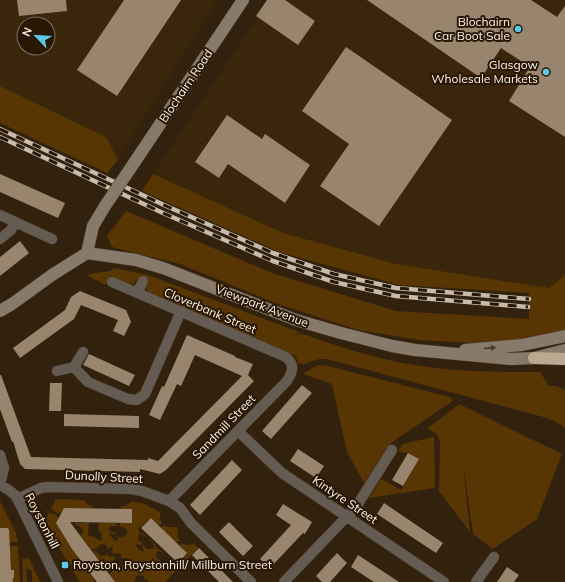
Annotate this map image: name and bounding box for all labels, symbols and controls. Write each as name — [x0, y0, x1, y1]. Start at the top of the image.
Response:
place label: Blochairn Car Boot Sale — [434, 14, 510, 43]
north arrow — [16, 16, 56, 56]
marker: Blochairn Car Boot Sale — [513, 24, 523, 34]
text: N — [19, 25, 35, 38]
street label: Blochairn Road — [156, 46, 216, 125]
place label: Glasgow Wholesale Markets — [431, 57, 539, 86]
marker: Glasgow Wholesale Markets — [541, 67, 551, 77]
street label: Viewpark Avenue — [214, 281, 311, 330]
street label: Cloverbank Street — [162, 284, 259, 337]
one-way arrow — [484, 344, 496, 351]
street label: Sandmill Street — [189, 391, 258, 462]
street label: Dunolly Street — [65, 467, 143, 486]
street label: Kintyre Street — [310, 472, 381, 527]
street label: Roystonhill — [22, 490, 63, 551]
place label: Royston, Roystonhill/ Millburn Street — [73, 557, 272, 572]
marker: Royston, Roystonhill/ Millburn Street — [60, 560, 70, 570]

